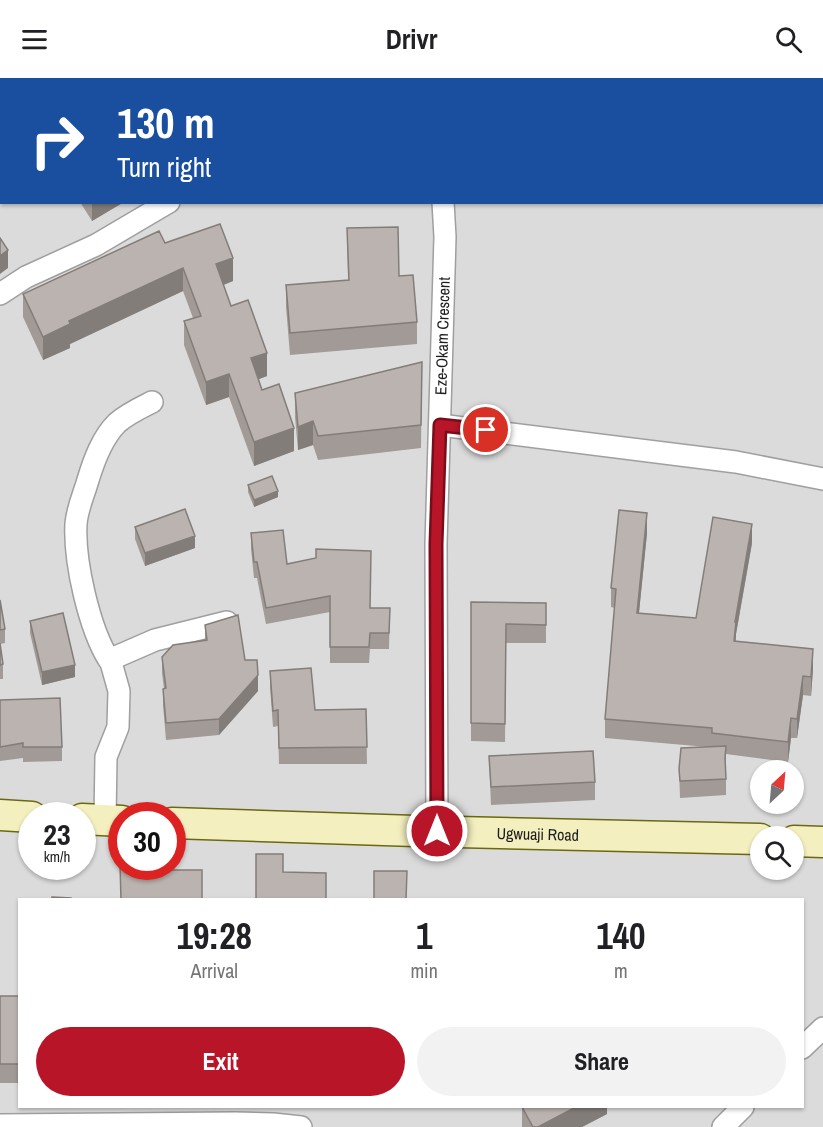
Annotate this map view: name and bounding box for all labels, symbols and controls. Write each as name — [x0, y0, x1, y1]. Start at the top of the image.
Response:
text: Drivr — [386, 21, 437, 57]
icon: menu — [18, 23, 51, 56]
icon: search — [772, 23, 805, 56]
text: 130 m — [117, 95, 215, 151]
icon: right — [18, 102, 96, 180]
text: Turn right — [117, 149, 211, 185]
street label: Eze-Okam Crescent — [429, 276, 455, 395]
pin — [460, 404, 511, 455]
icon: arrive — [469, 413, 502, 446]
north arrow — [750, 760, 804, 814]
map controls — [750, 760, 804, 880]
position arrow — [405, 799, 469, 863]
speed limit sign: 30 — [108, 802, 186, 880]
text: 23 — [43, 814, 71, 854]
street label: Ugwuaji Road — [496, 822, 579, 846]
button: search — [750, 826, 804, 880]
text: km/h — [44, 846, 70, 867]
text: 19:28 — [176, 912, 252, 960]
text: 1 — [416, 912, 432, 960]
text: 140 — [596, 912, 646, 960]
text: Arrival — [191, 957, 238, 984]
text: min — [410, 957, 438, 984]
text: m — [614, 957, 628, 984]
button: Exit — [36, 1027, 405, 1096]
button: Share — [417, 1027, 786, 1096]

